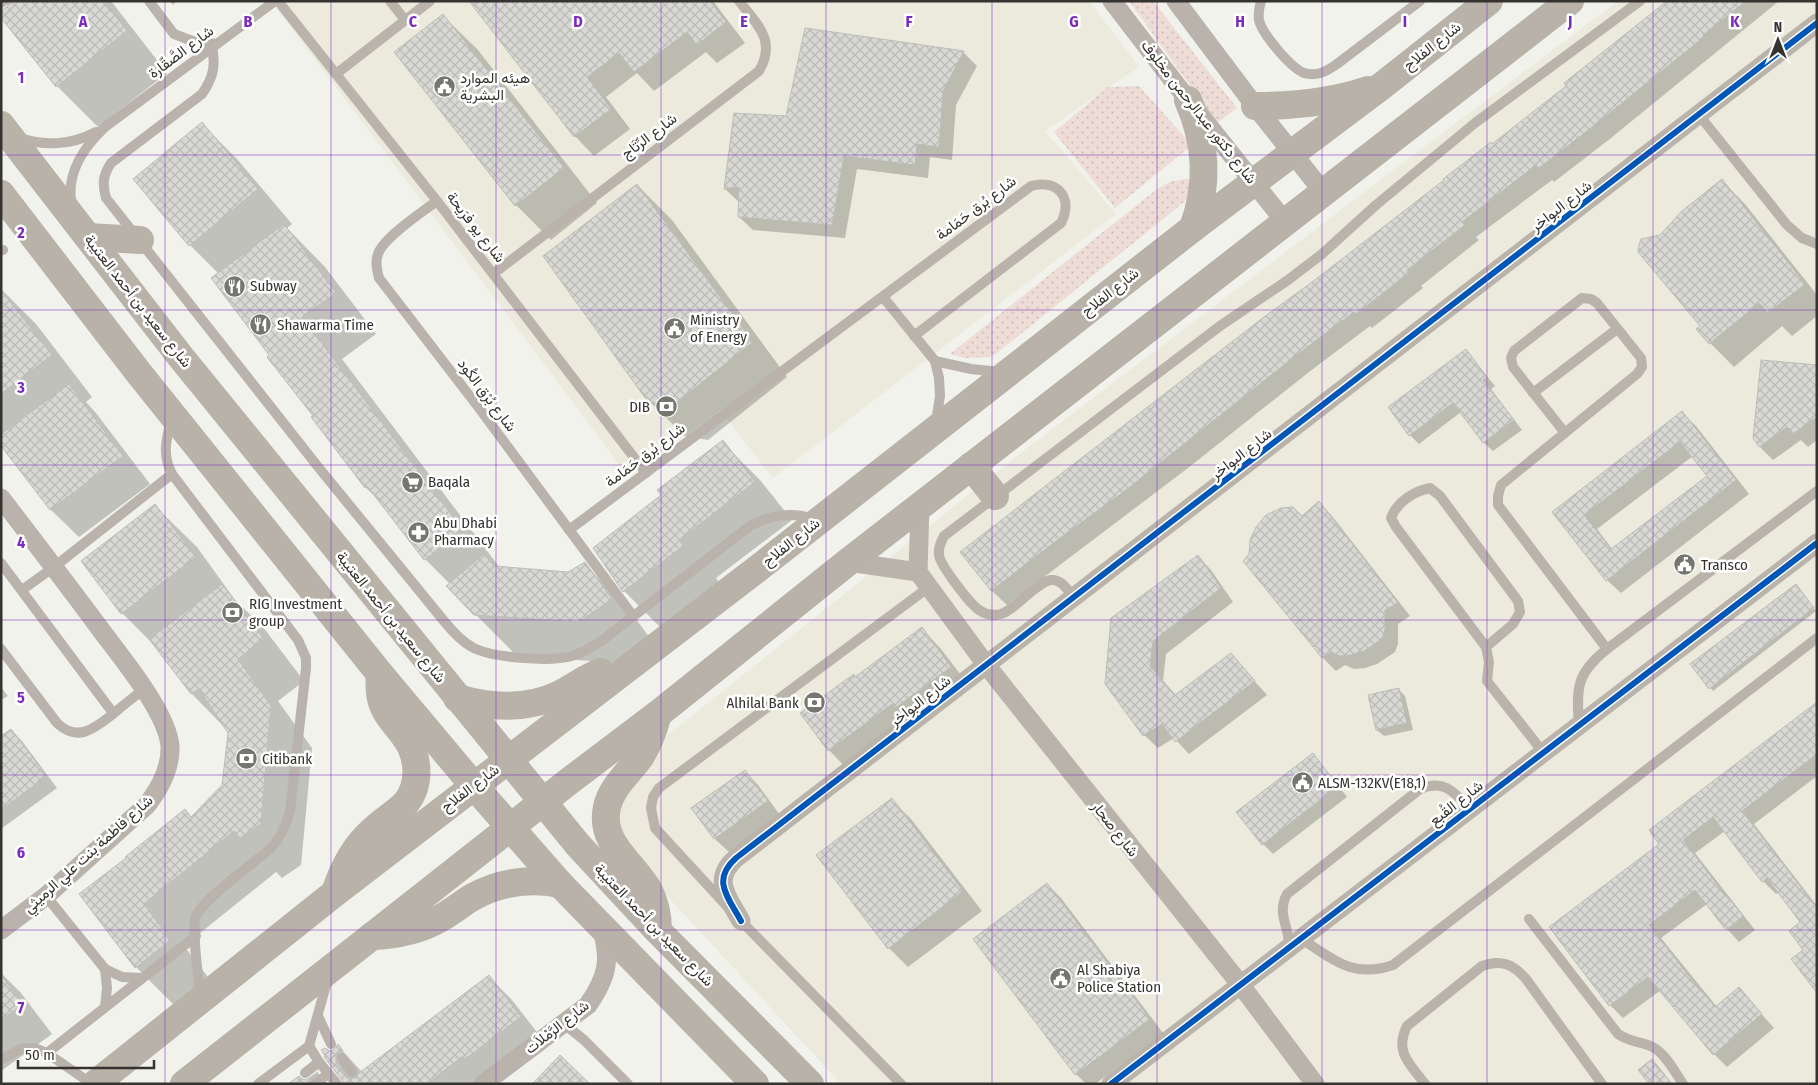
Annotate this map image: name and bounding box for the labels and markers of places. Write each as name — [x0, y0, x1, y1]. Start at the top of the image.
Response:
place label: هيئه الموارد البشرية — [460, 69, 530, 104]
public building icon: هيئه الموارد البشرية — [432, 75, 456, 99]
restaurant icon: Subway — [222, 274, 246, 298]
place label: Subway — [250, 277, 297, 295]
place label: Ministry of Energy — [690, 311, 747, 346]
restaurant icon: Shawarma Time — [249, 313, 273, 337]
place label: Shawarma Time — [277, 316, 374, 334]
public building icon: Ministry of Energy — [662, 317, 686, 341]
bank icon: DIB — [654, 395, 678, 419]
place label: DIB — [629, 398, 650, 416]
supermarket icon: Baqala — [400, 470, 424, 494]
place label: Baqala — [428, 473, 470, 491]
place label: Abu Dhabi Pharmacy — [434, 514, 497, 549]
pharmacy icon: Abu Dhabi Pharmacy — [406, 520, 430, 544]
public building icon: Transco — [1673, 553, 1697, 577]
place label: Transco — [1701, 556, 1748, 574]
place label: RIG Investment group — [249, 595, 342, 630]
bank icon: RIG Investment group — [221, 601, 245, 625]
bank icon: Alhilal Bank — [803, 691, 827, 715]
place label: Alhilal Bank — [726, 694, 799, 712]
bank icon: Citibank — [234, 747, 258, 771]
place label: Citibank — [262, 750, 312, 768]
public building icon: ALSM-132KV(E18,1) — [1290, 771, 1314, 795]
place label: ALSM-132KV(E18,1) — [1318, 774, 1426, 792]
place label: Al Shabiya Police Station — [1077, 961, 1161, 996]
public building icon: Al Shabiya Police Station — [1049, 967, 1073, 991]

